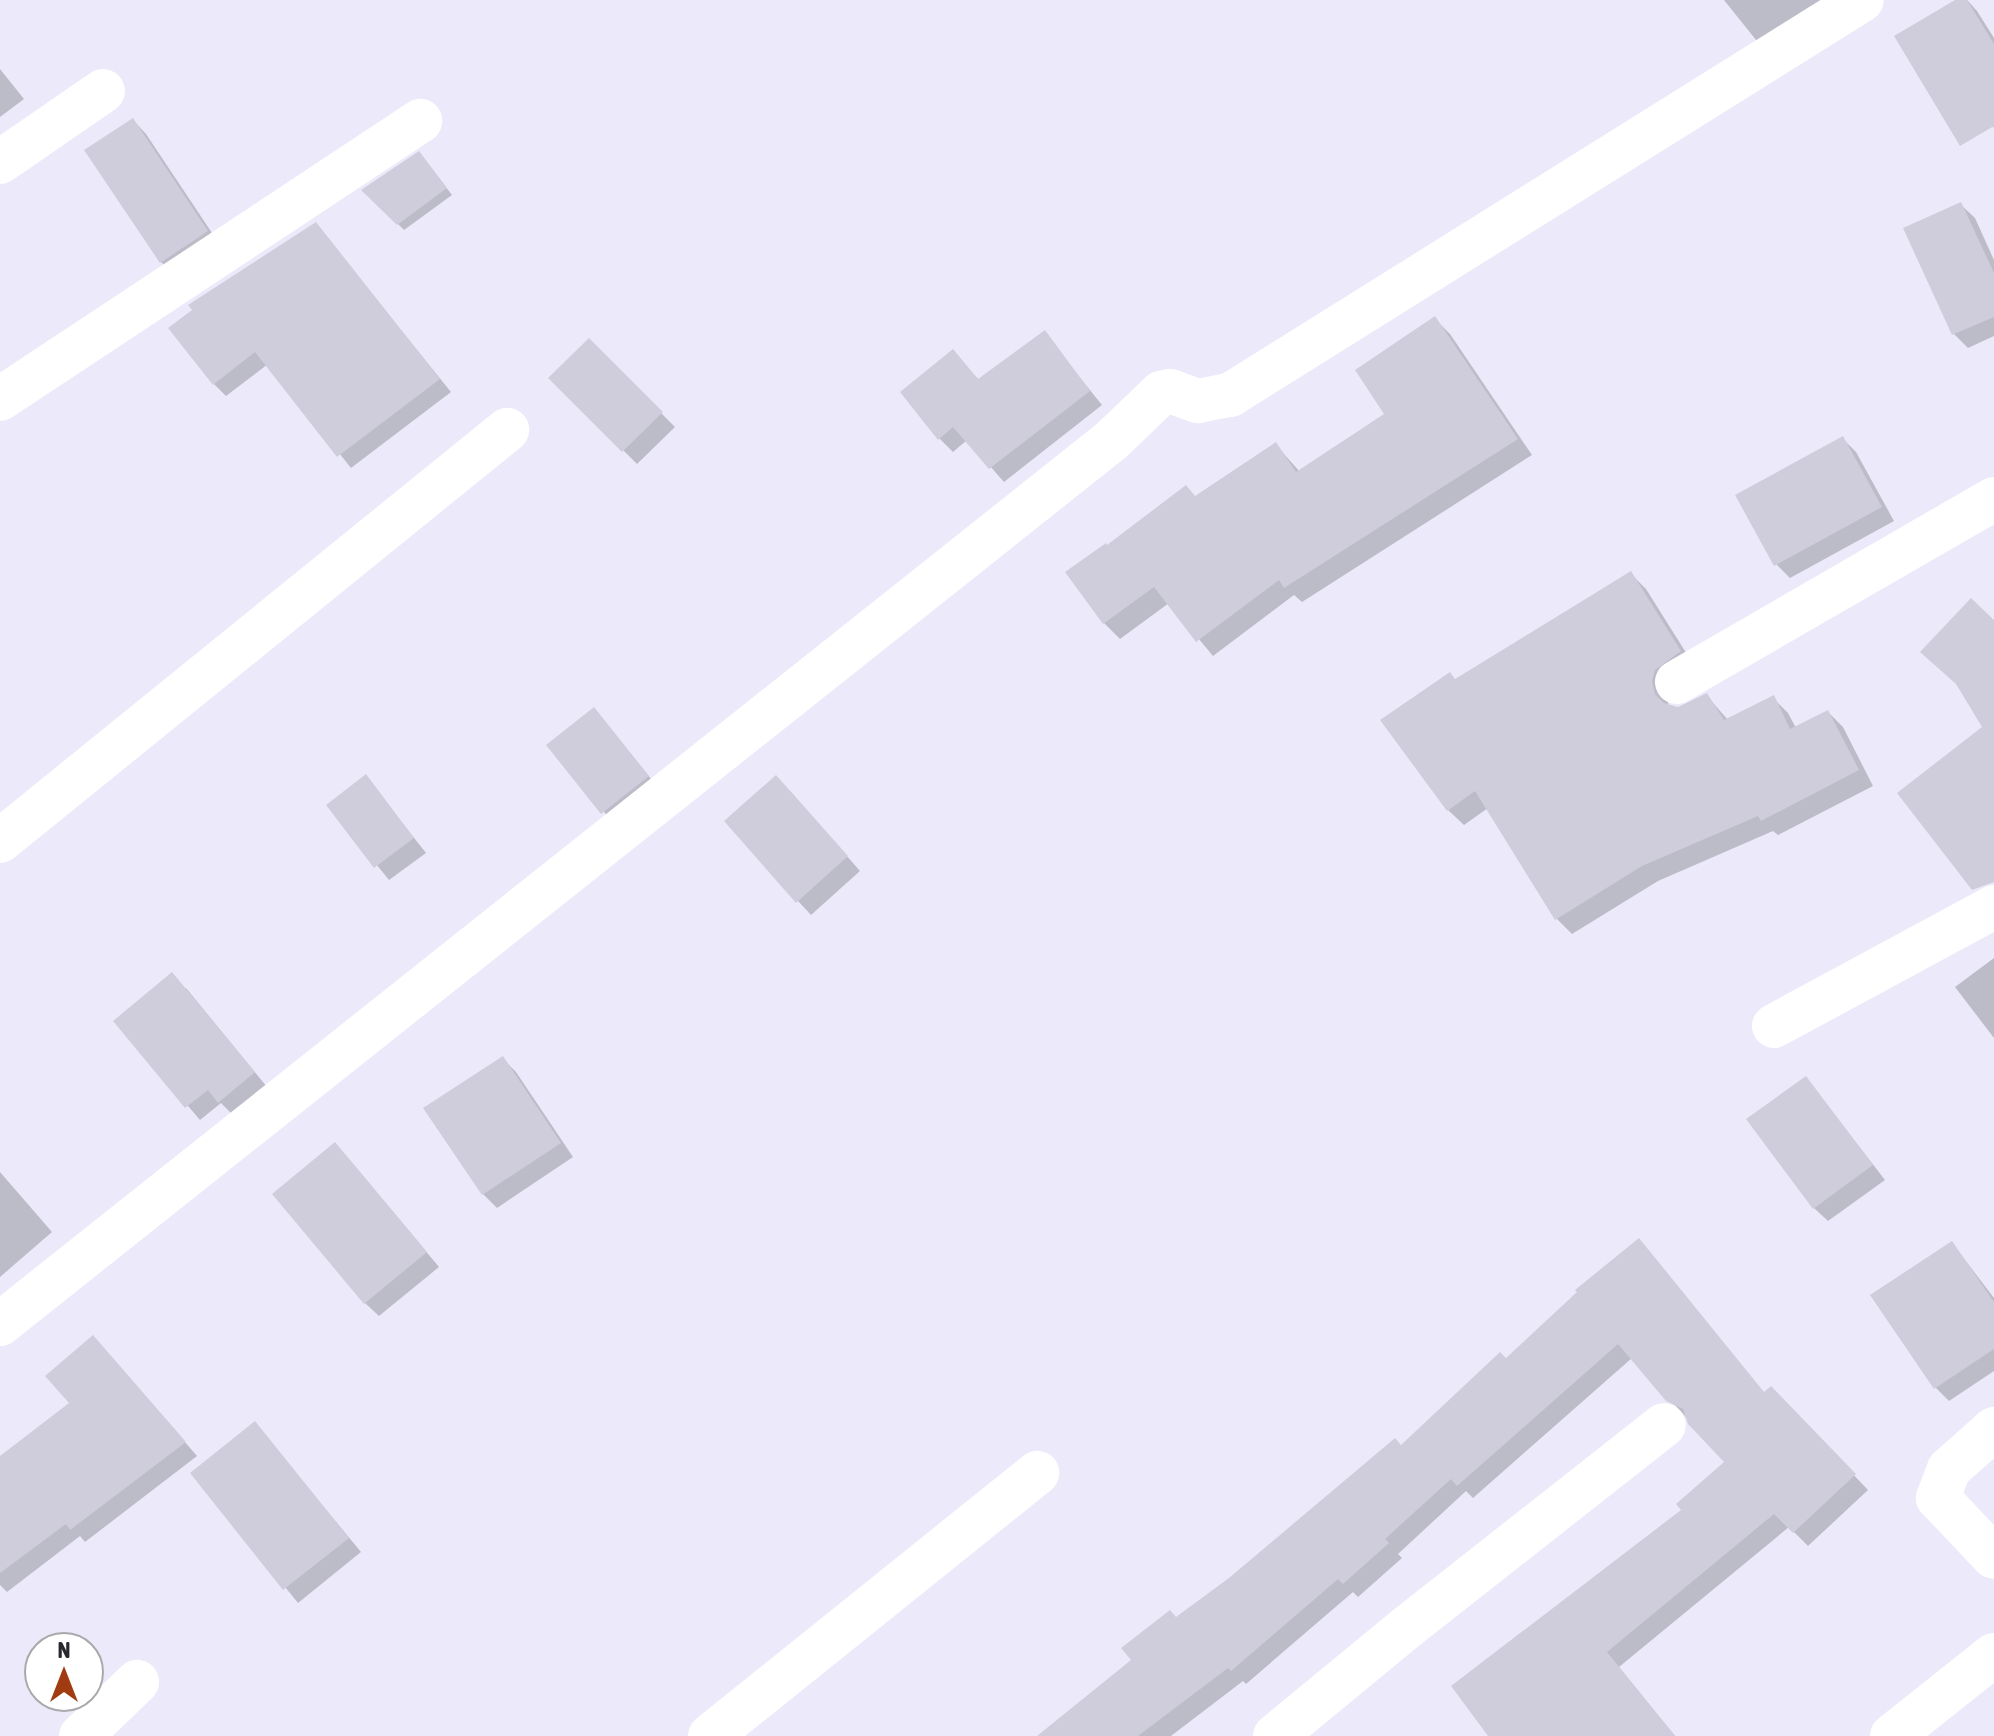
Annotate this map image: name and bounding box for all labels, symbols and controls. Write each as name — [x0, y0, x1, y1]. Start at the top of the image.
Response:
north arrow — [24, 1632, 104, 1712]
text: N — [58, 1637, 70, 1663]

